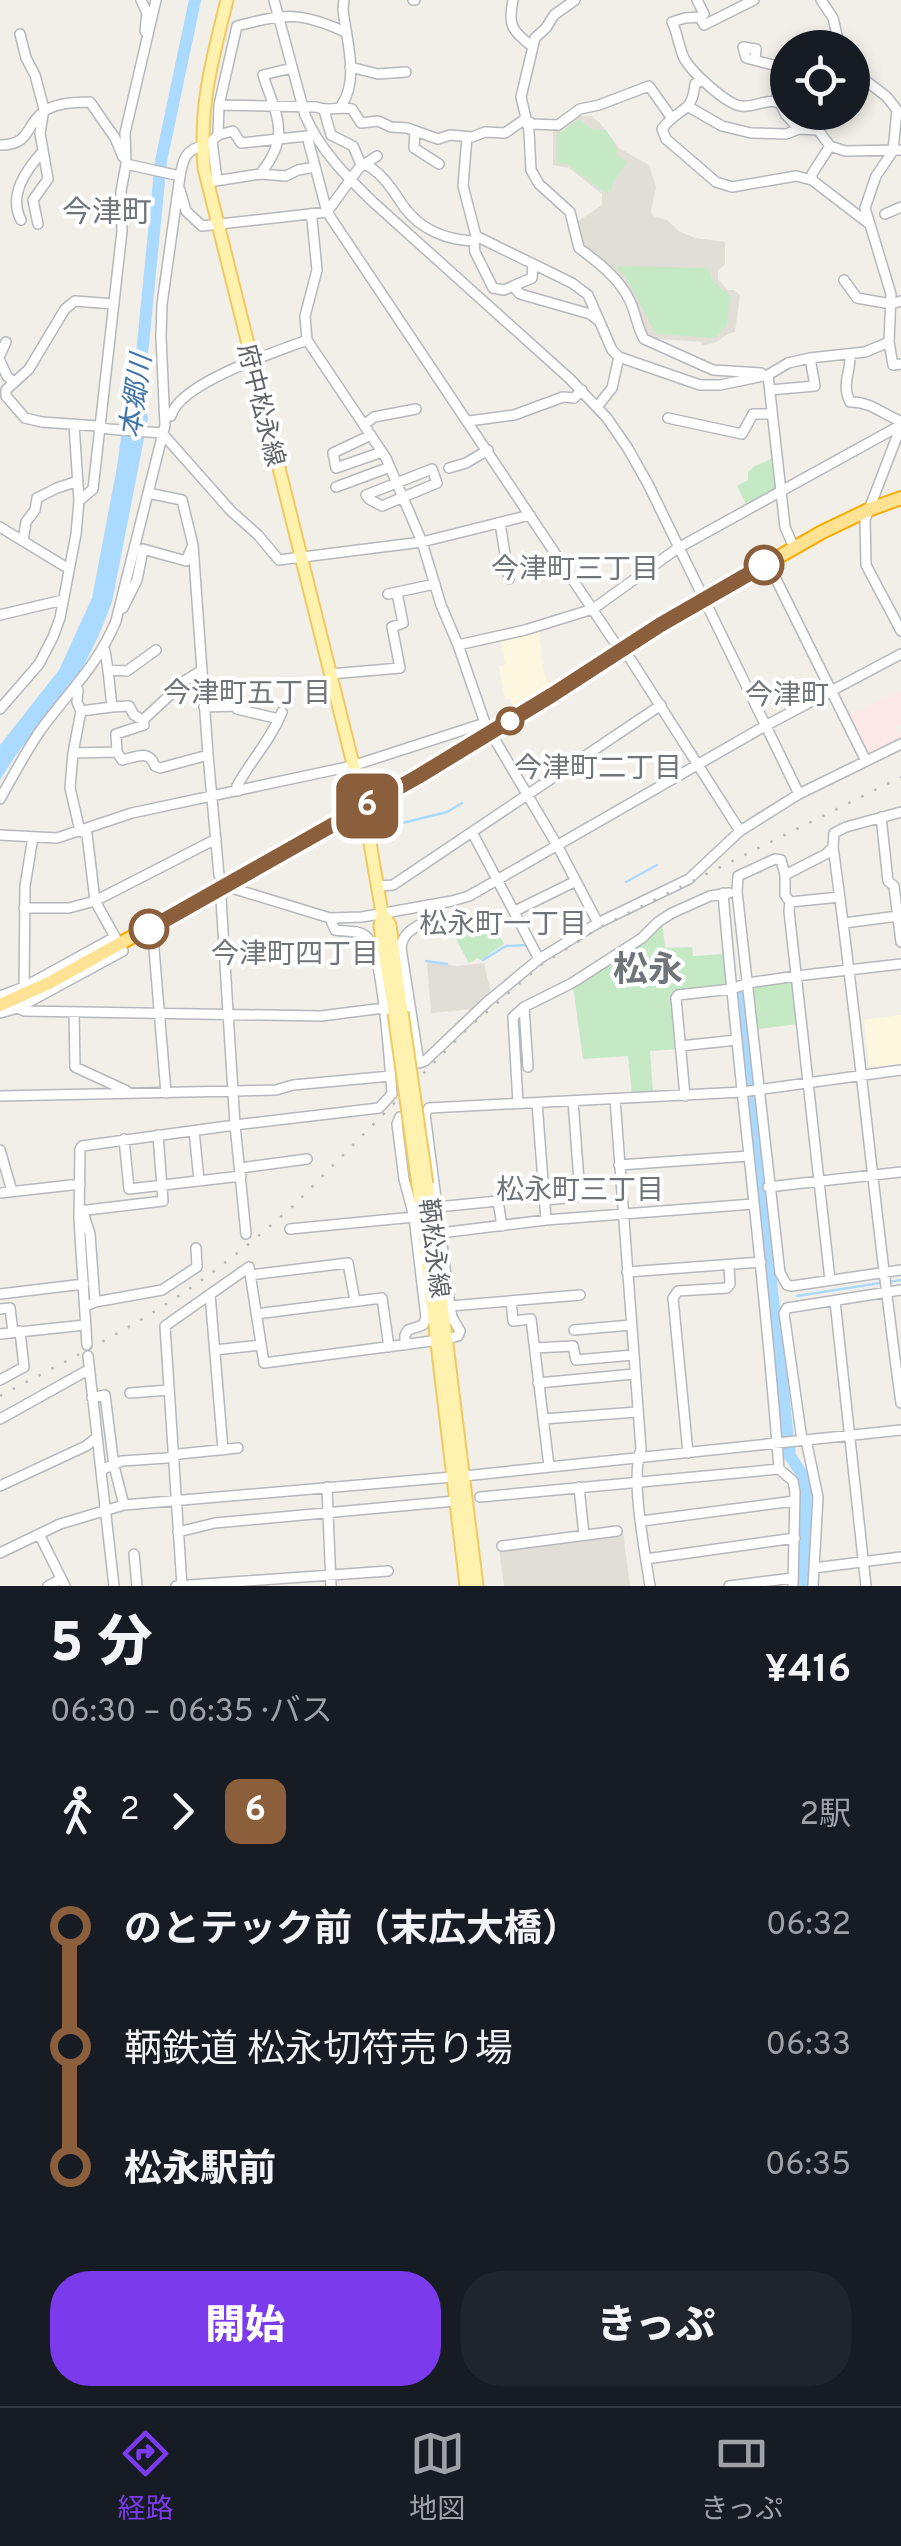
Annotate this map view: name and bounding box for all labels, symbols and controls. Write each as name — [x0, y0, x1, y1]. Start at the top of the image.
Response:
map controls — [770, 30, 870, 130]
button: locate — [770, 30, 870, 130]
district label: 今津町 — [62, 196, 152, 233]
street label: 府中松永線 — [228, 341, 290, 470]
water label: 本郷川 — [114, 349, 162, 441]
unlabelled marker — [745, 546, 783, 584]
district label: 今津町三丁目 — [491, 553, 659, 589]
district label: 今津町五丁目 — [163, 677, 331, 713]
district label: 今津町 — [745, 679, 829, 715]
unlabelled marker — [497, 708, 523, 734]
district label: 今津町二丁目 — [514, 752, 682, 788]
line badge: 6 — [334, 774, 400, 838]
text: 6 — [356, 784, 378, 828]
district label: 松永町一丁目 — [419, 908, 587, 944]
unlabelled marker — [130, 910, 168, 948]
district label: 今津町四丁目 — [211, 938, 379, 974]
district label: 松永 — [613, 950, 683, 994]
district label: 松永町三丁目 — [496, 1174, 664, 1210]
street label: 鞆松永線 — [410, 1197, 454, 1300]
text: 5 分 — [50, 1611, 152, 1681]
text: ¥416 — [765, 1647, 851, 1696]
text: 06:30 – 06:35 · バス — [50, 1693, 333, 1733]
icon: walk — [50, 1784, 105, 1839]
icon: forward — [155, 1784, 210, 1839]
text: 6 — [245, 1789, 266, 1833]
text: 2 — [120, 1791, 140, 1831]
text: 2駅 — [799, 1796, 851, 1836]
text: 06:32 — [766, 1906, 851, 1946]
text: のとテック前（末広大橋） — [124, 1907, 580, 1956]
text: 06:33 — [766, 2026, 851, 2066]
text: 鞆鉄道 松永切符売り場 — [124, 2027, 513, 2076]
text: 06:35 — [765, 2146, 851, 2186]
text: 松永駅前 — [124, 2147, 276, 2196]
button: 開始 — [50, 2271, 441, 2386]
button: きっぷ — [461, 2271, 851, 2386]
tab: 経路 — [118, 2426, 174, 2529]
tab: 地図 — [409, 2426, 465, 2529]
tab: きっぷ — [700, 2426, 783, 2529]

